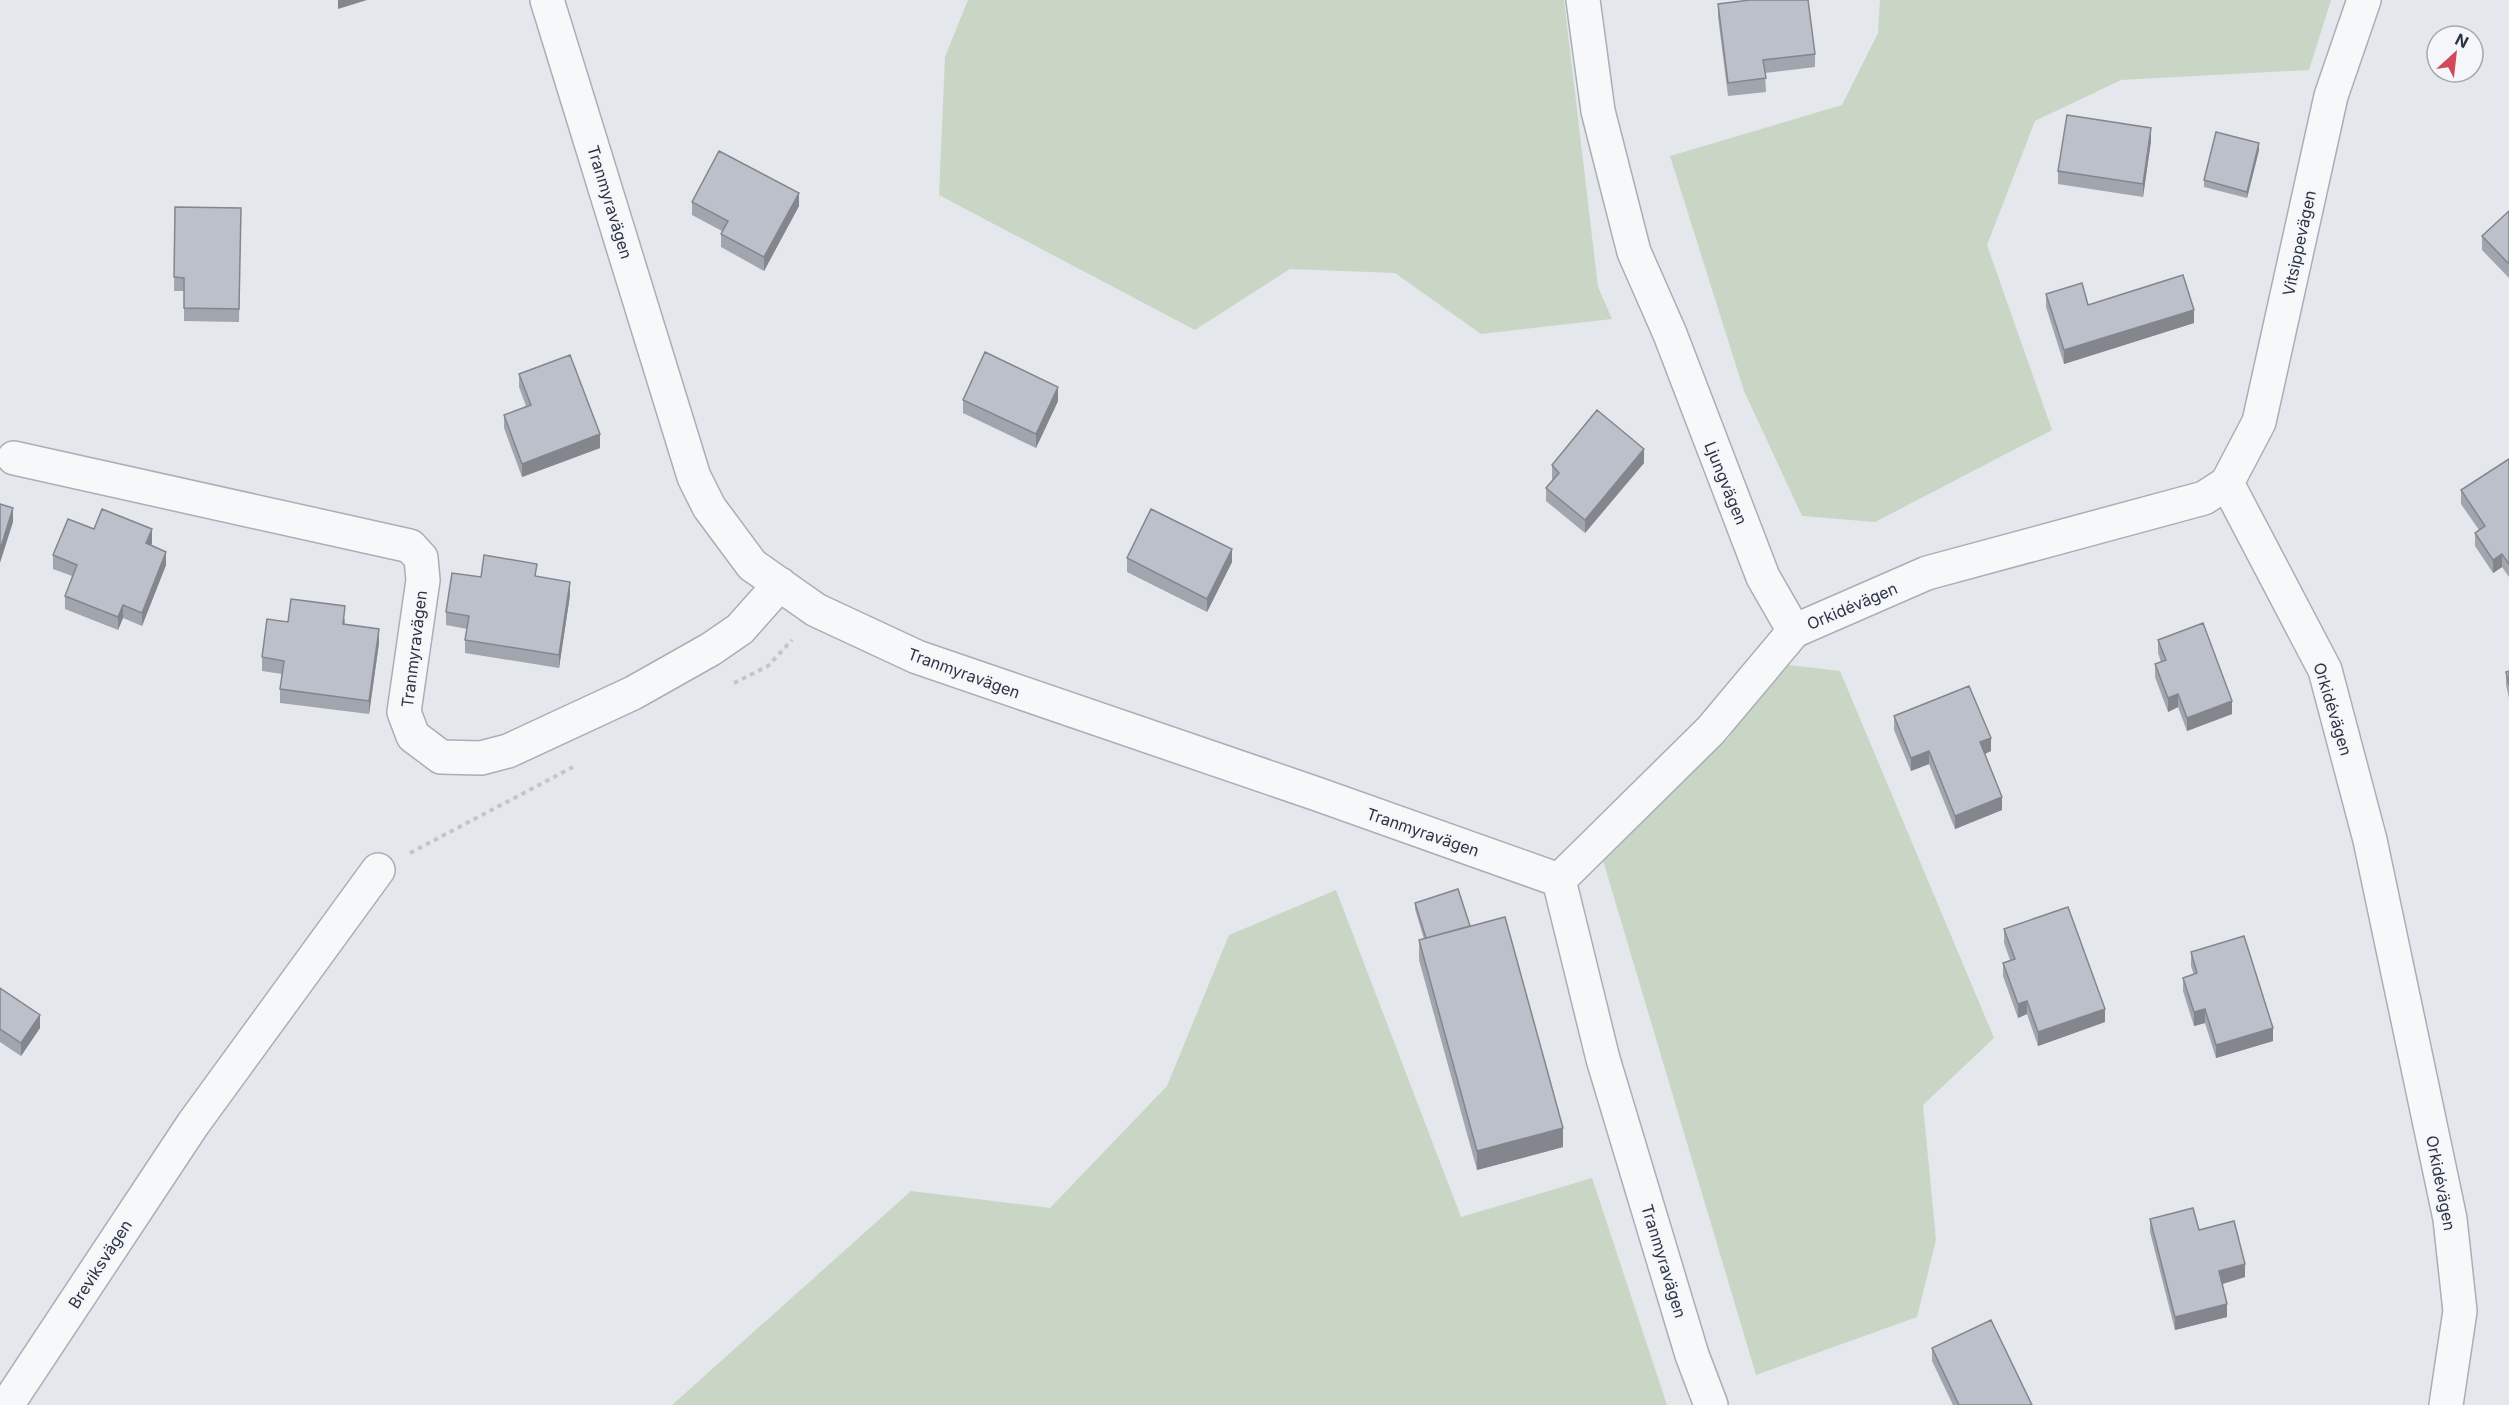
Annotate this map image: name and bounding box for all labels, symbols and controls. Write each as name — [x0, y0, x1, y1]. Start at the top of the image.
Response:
north arrow — [2425, 24, 2485, 84]
text: N — [2452, 29, 2472, 52]
street label: Tranmyravägen — [583, 143, 637, 261]
street label: Vitsippevägen — [2278, 188, 2320, 298]
street label: Ljungvägen — [1700, 438, 1752, 528]
street label: Orkidévägen — [1804, 578, 1900, 634]
street label: Tranmyravägen — [397, 589, 431, 709]
street label: Tranmyravägen — [905, 643, 1023, 703]
street label: Orkidévägen — [2309, 660, 2357, 758]
street label: Tranmyravägen — [1364, 803, 1482, 861]
street label: Orkidévägen — [2422, 1134, 2460, 1232]
street label: Tranmyravägen — [1637, 1202, 1691, 1320]
street label: Breviksvägen — [64, 1216, 136, 1312]

